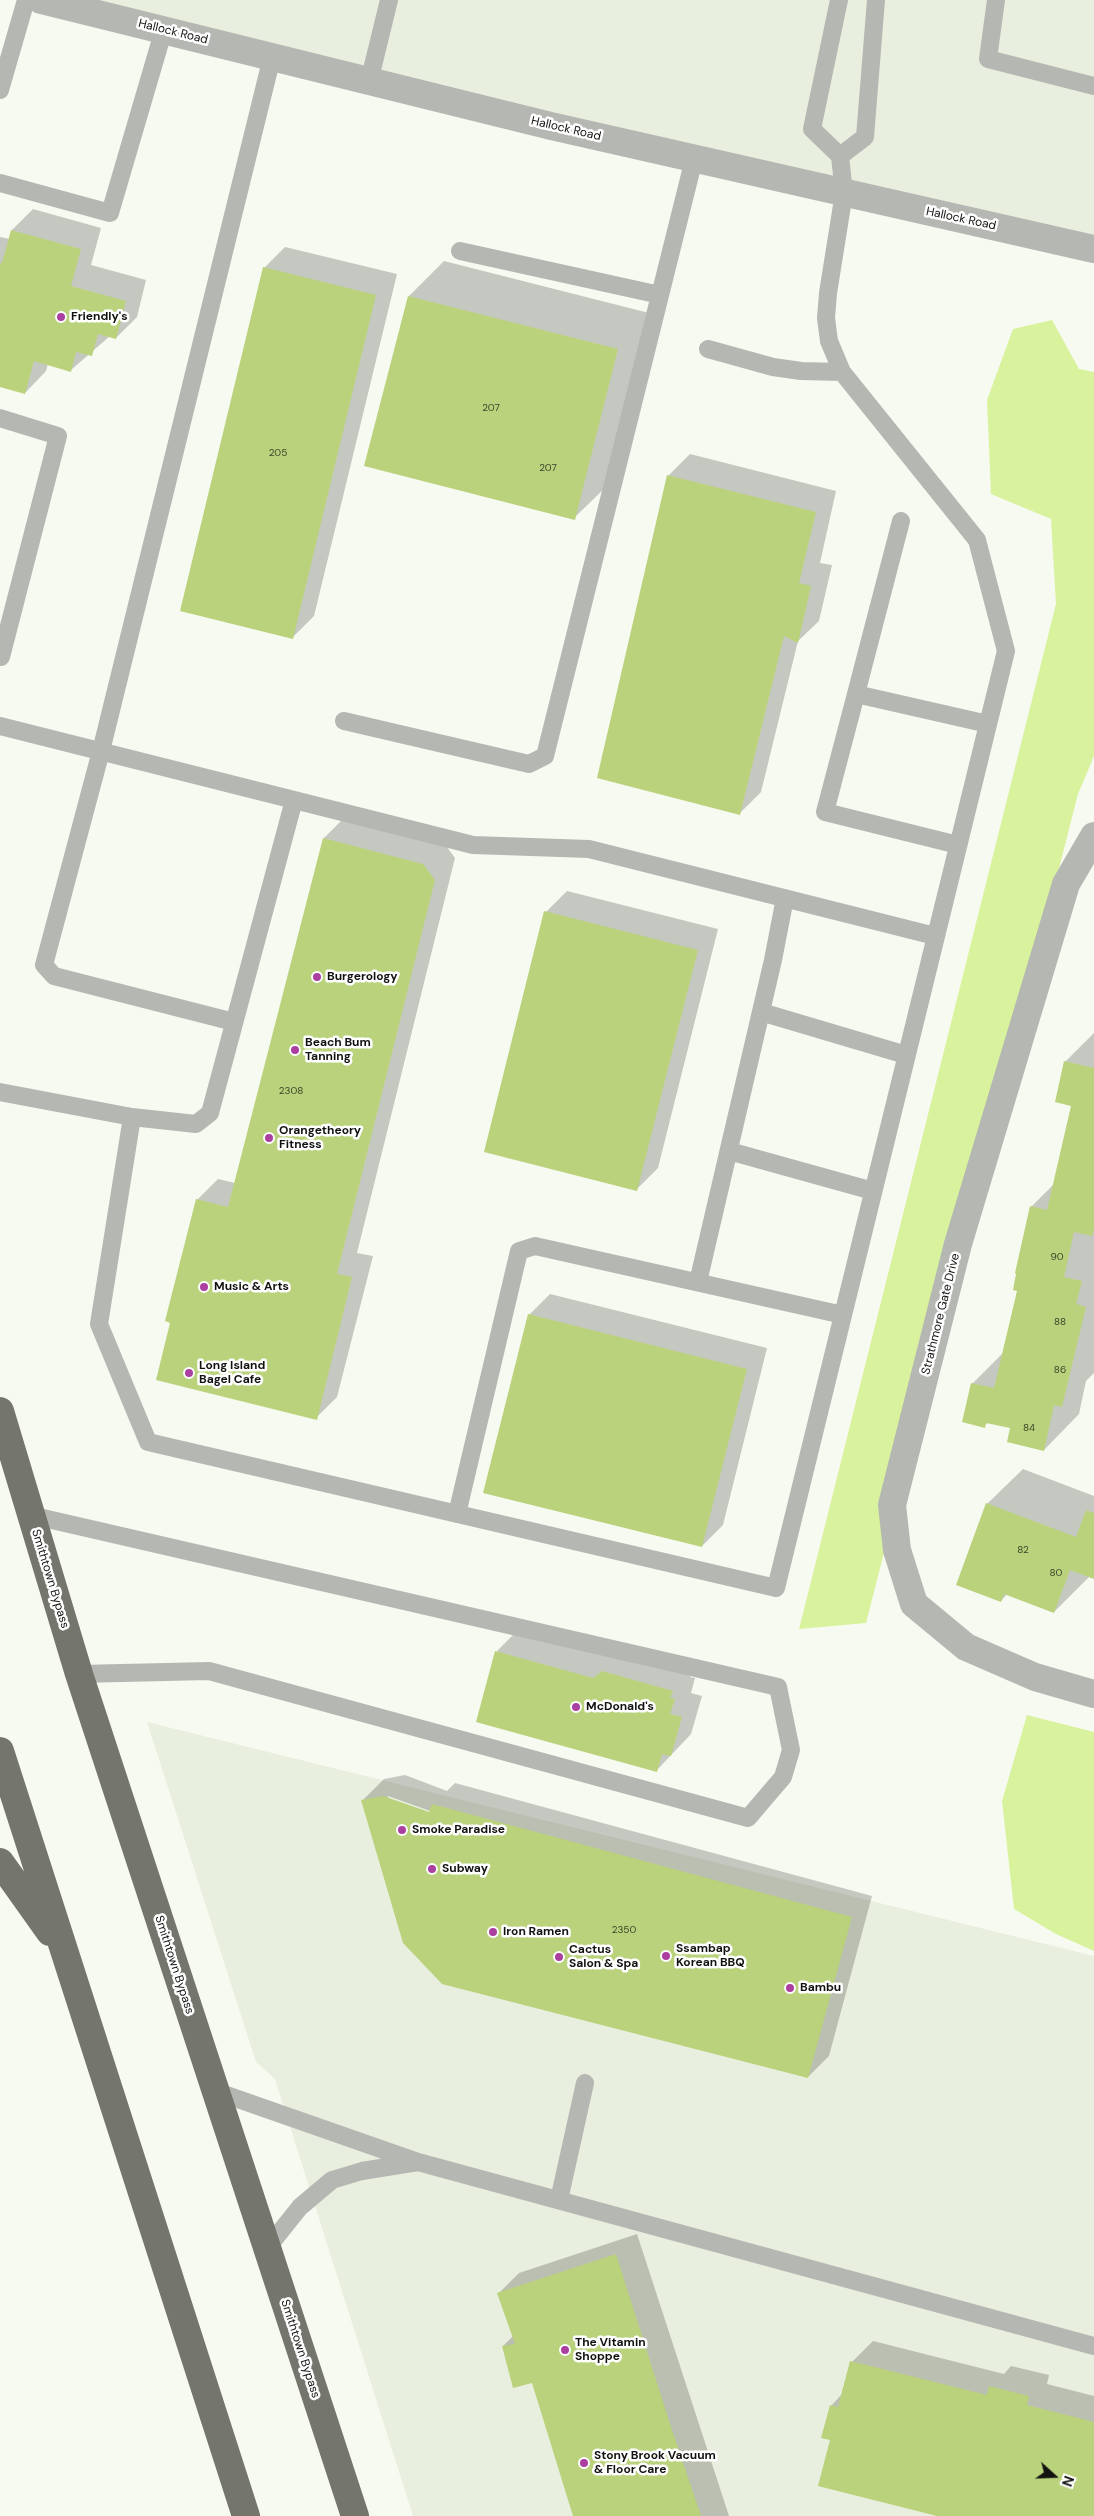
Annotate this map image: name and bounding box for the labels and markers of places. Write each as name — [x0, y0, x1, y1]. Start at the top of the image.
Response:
place label: Friendly's — [71, 310, 128, 324]
marker: Friendly's — [55, 311, 67, 323]
place label: Burgerology — [327, 970, 398, 984]
marker: Burgerology — [311, 971, 323, 983]
place label: Beach Bum Tanning — [305, 1036, 371, 1064]
marker: Beach Bum Tanning — [289, 1044, 301, 1056]
place label: Orangetheory Fitness — [279, 1124, 361, 1152]
marker: Orangetheory Fitness — [263, 1132, 275, 1144]
place label: Music & Arts — [214, 1280, 289, 1294]
marker: Music & Arts — [198, 1281, 210, 1293]
place label: Long Island Bagel Cafe — [199, 1359, 265, 1387]
marker: Long Island Bagel Cafe — [183, 1367, 195, 1379]
place label: McDonald's — [586, 1700, 654, 1714]
marker: McDonald's — [570, 1701, 582, 1713]
place label: Smoke Paradise — [412, 1823, 505, 1837]
marker: Smoke Paradise — [396, 1824, 408, 1836]
place label: Subway — [442, 1862, 488, 1876]
marker: Subway — [426, 1863, 438, 1875]
place label: Iron Ramen — [503, 1925, 569, 1939]
marker: Iron Ramen — [487, 1926, 499, 1938]
place label: Ssambap Korean BBQ — [676, 1942, 745, 1970]
place label: Cactus Salon & Spa — [569, 1943, 638, 1971]
marker: Ssambap Korean BBQ — [660, 1950, 672, 1962]
marker: Cactus Salon & Spa — [553, 1951, 565, 1963]
place label: Bambu — [800, 1981, 841, 1995]
marker: Bambu — [784, 1982, 796, 1994]
place label: The Vitamin Shoppe — [575, 2336, 646, 2364]
marker: The Vitamin Shoppe — [559, 2344, 571, 2356]
place label: Stony Brook Vacuum & Floor Care — [594, 2449, 716, 2477]
marker: Stony Brook Vacuum & Floor Care — [578, 2457, 590, 2469]

